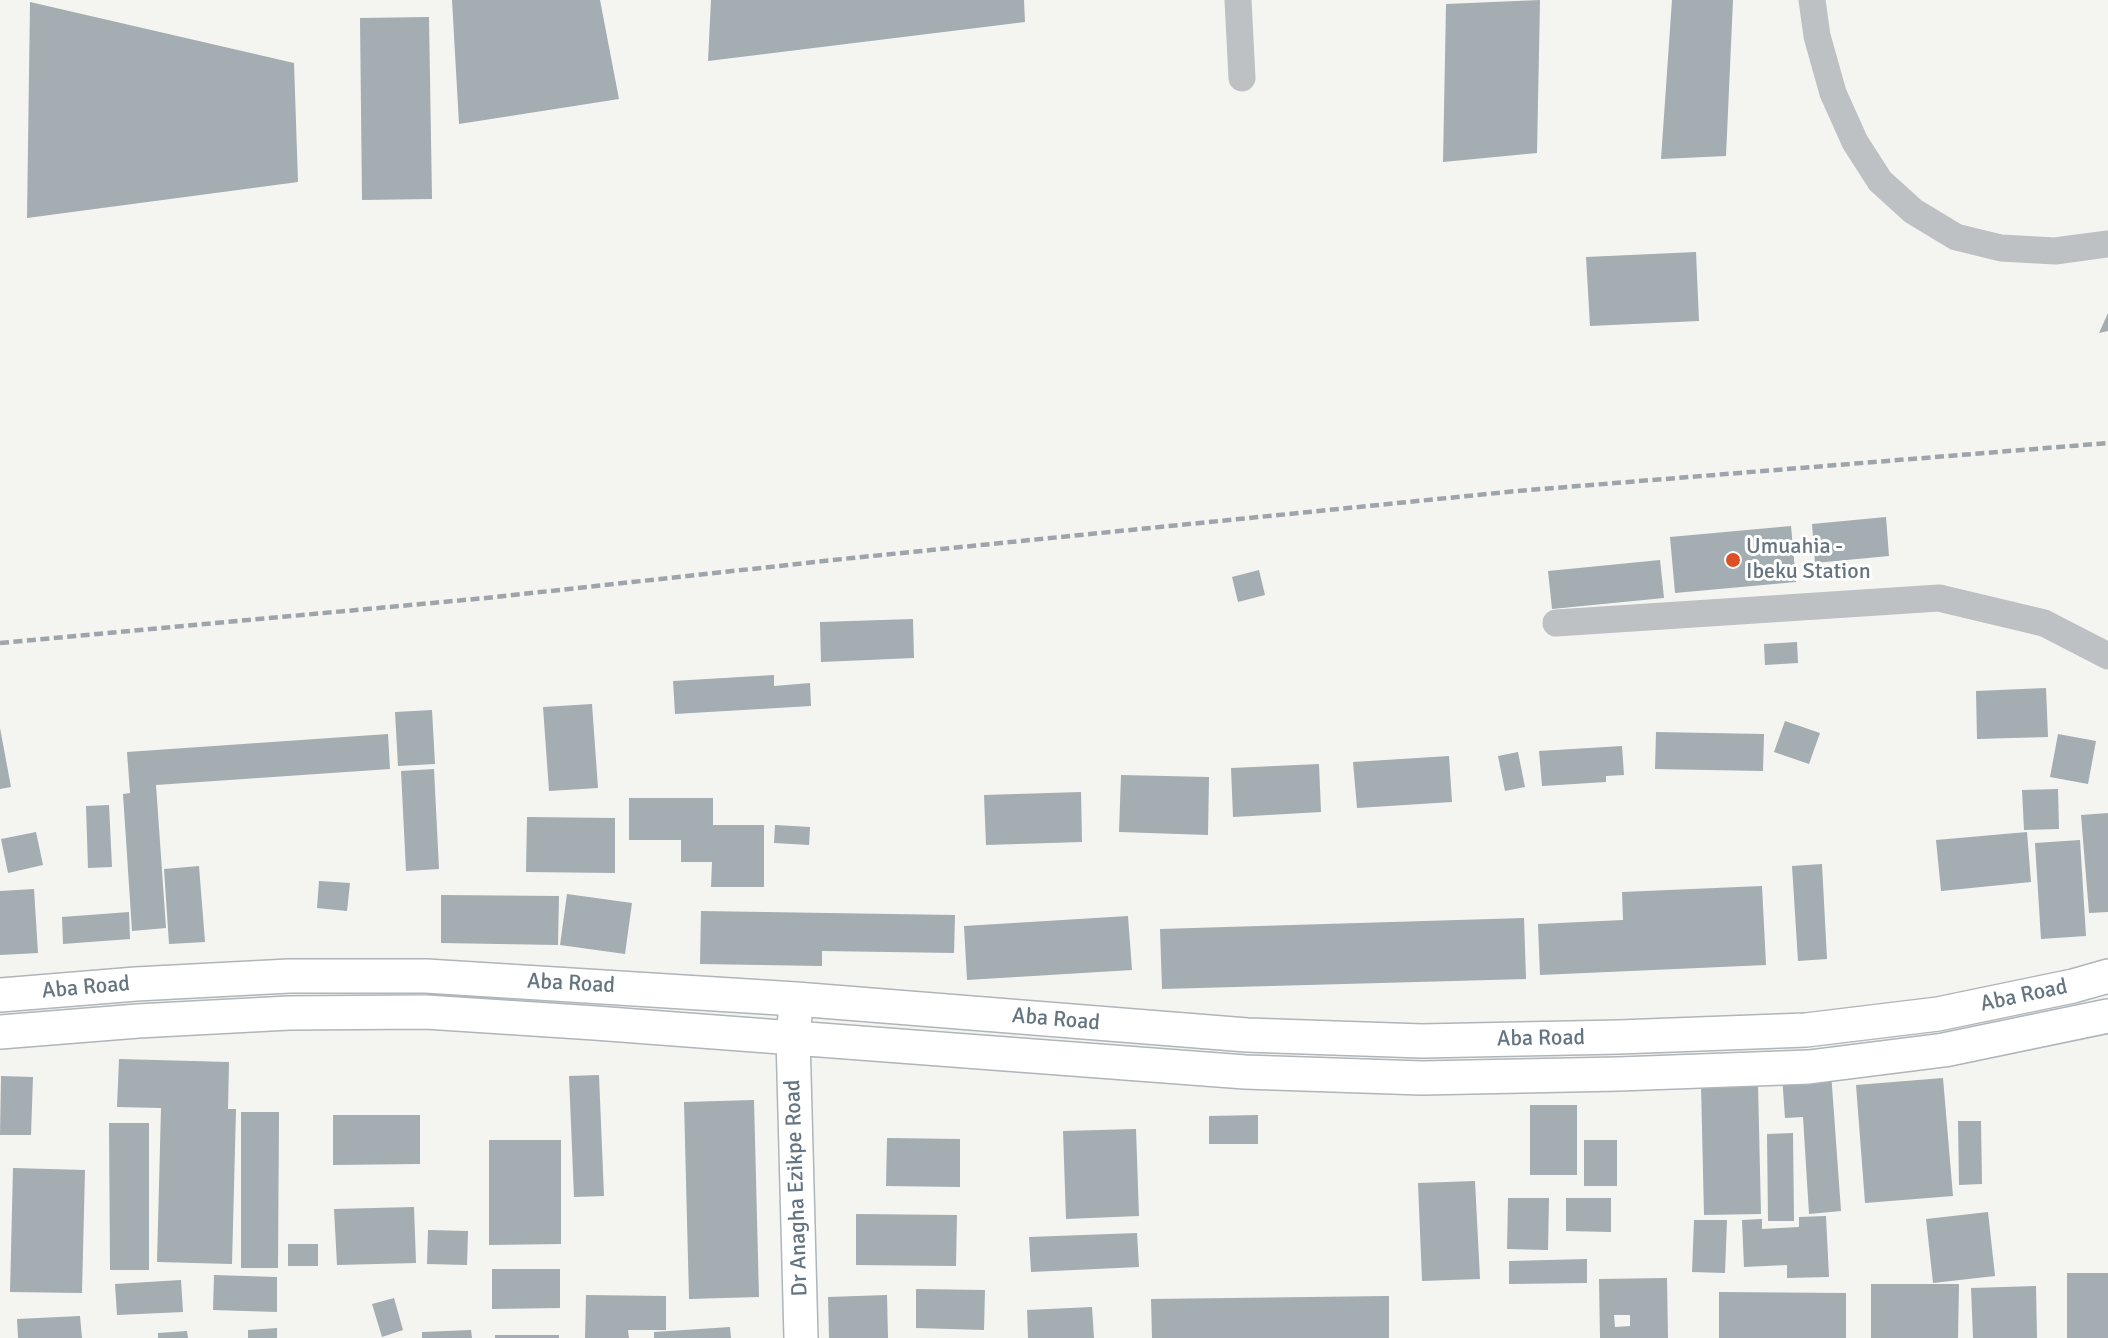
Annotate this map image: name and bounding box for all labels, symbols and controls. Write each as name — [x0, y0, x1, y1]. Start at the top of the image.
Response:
place label: Umuahia - Ibeku Station — [1746, 534, 1871, 586]
marker: Umuahia - Ibeku Station — [1724, 551, 1742, 569]
street label: Aba Road — [526, 969, 616, 999]
street label: Aba Road — [41, 971, 131, 1005]
street label: Aba Road — [1978, 974, 2070, 1018]
street label: Aba Road — [1011, 1003, 1101, 1037]
street label: Aba Road — [1497, 1025, 1585, 1053]
street label: Dr Anagha Ezikpe Road — [780, 1079, 814, 1297]

